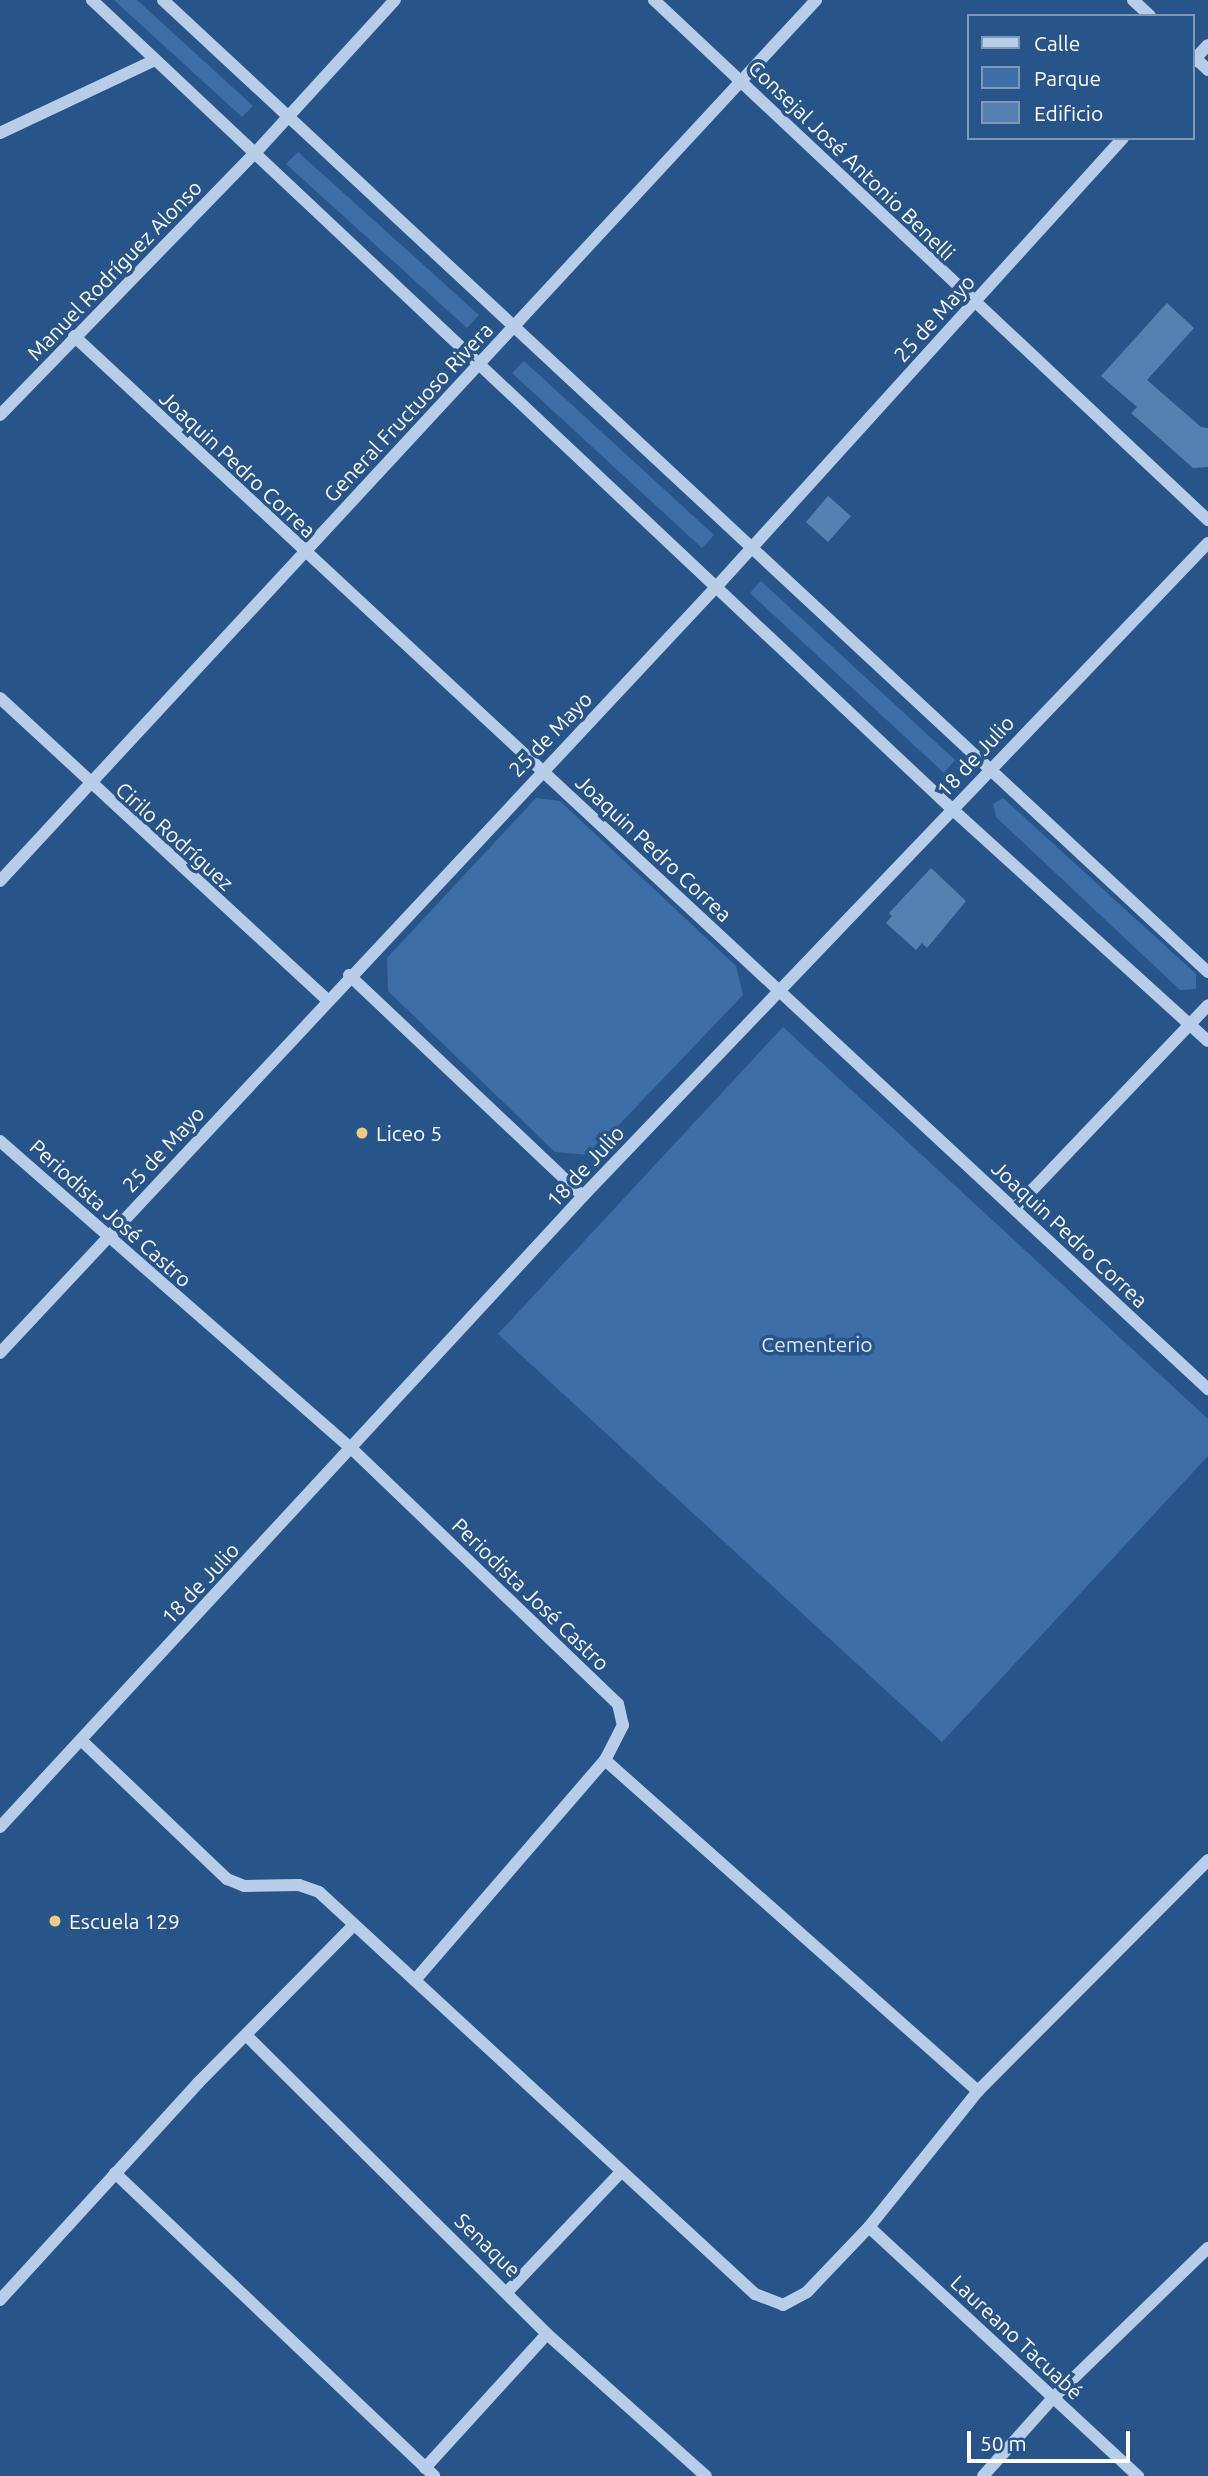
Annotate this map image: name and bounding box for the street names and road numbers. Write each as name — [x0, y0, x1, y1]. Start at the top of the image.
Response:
street label: Consejal José Antonio Benelli — [744, 55, 960, 265]
street label: Manuel Rodríguez Alonso — [21, 175, 207, 365]
street label: 25 de Mayo — [888, 269, 980, 367]
street label: General Fructuoso Rivera — [318, 317, 498, 507]
street label: Joaquin Pedro Correa — [155, 385, 321, 543]
street label: 25 de Mayo — [503, 686, 597, 782]
street label: 18 de Julio — [931, 710, 1019, 802]
street label: Joaquin Pedro Correa — [571, 769, 737, 927]
street label: Cirilo Rodríguez — [111, 777, 239, 895]
street label: 25 de Mayo — [117, 1101, 209, 1197]
street label: 18 de Julio — [541, 1120, 629, 1212]
street label: Periodista José Castro — [25, 1134, 197, 1292]
street label: Joaquin Pedro Correa — [987, 1155, 1153, 1313]
street label: Periodista José Castro — [447, 1512, 615, 1676]
street label: 18 de Julio — [156, 1537, 244, 1629]
street label: Senaque — [450, 2208, 526, 2282]
street label: Laureano Tacuabé — [946, 2269, 1088, 2405]

